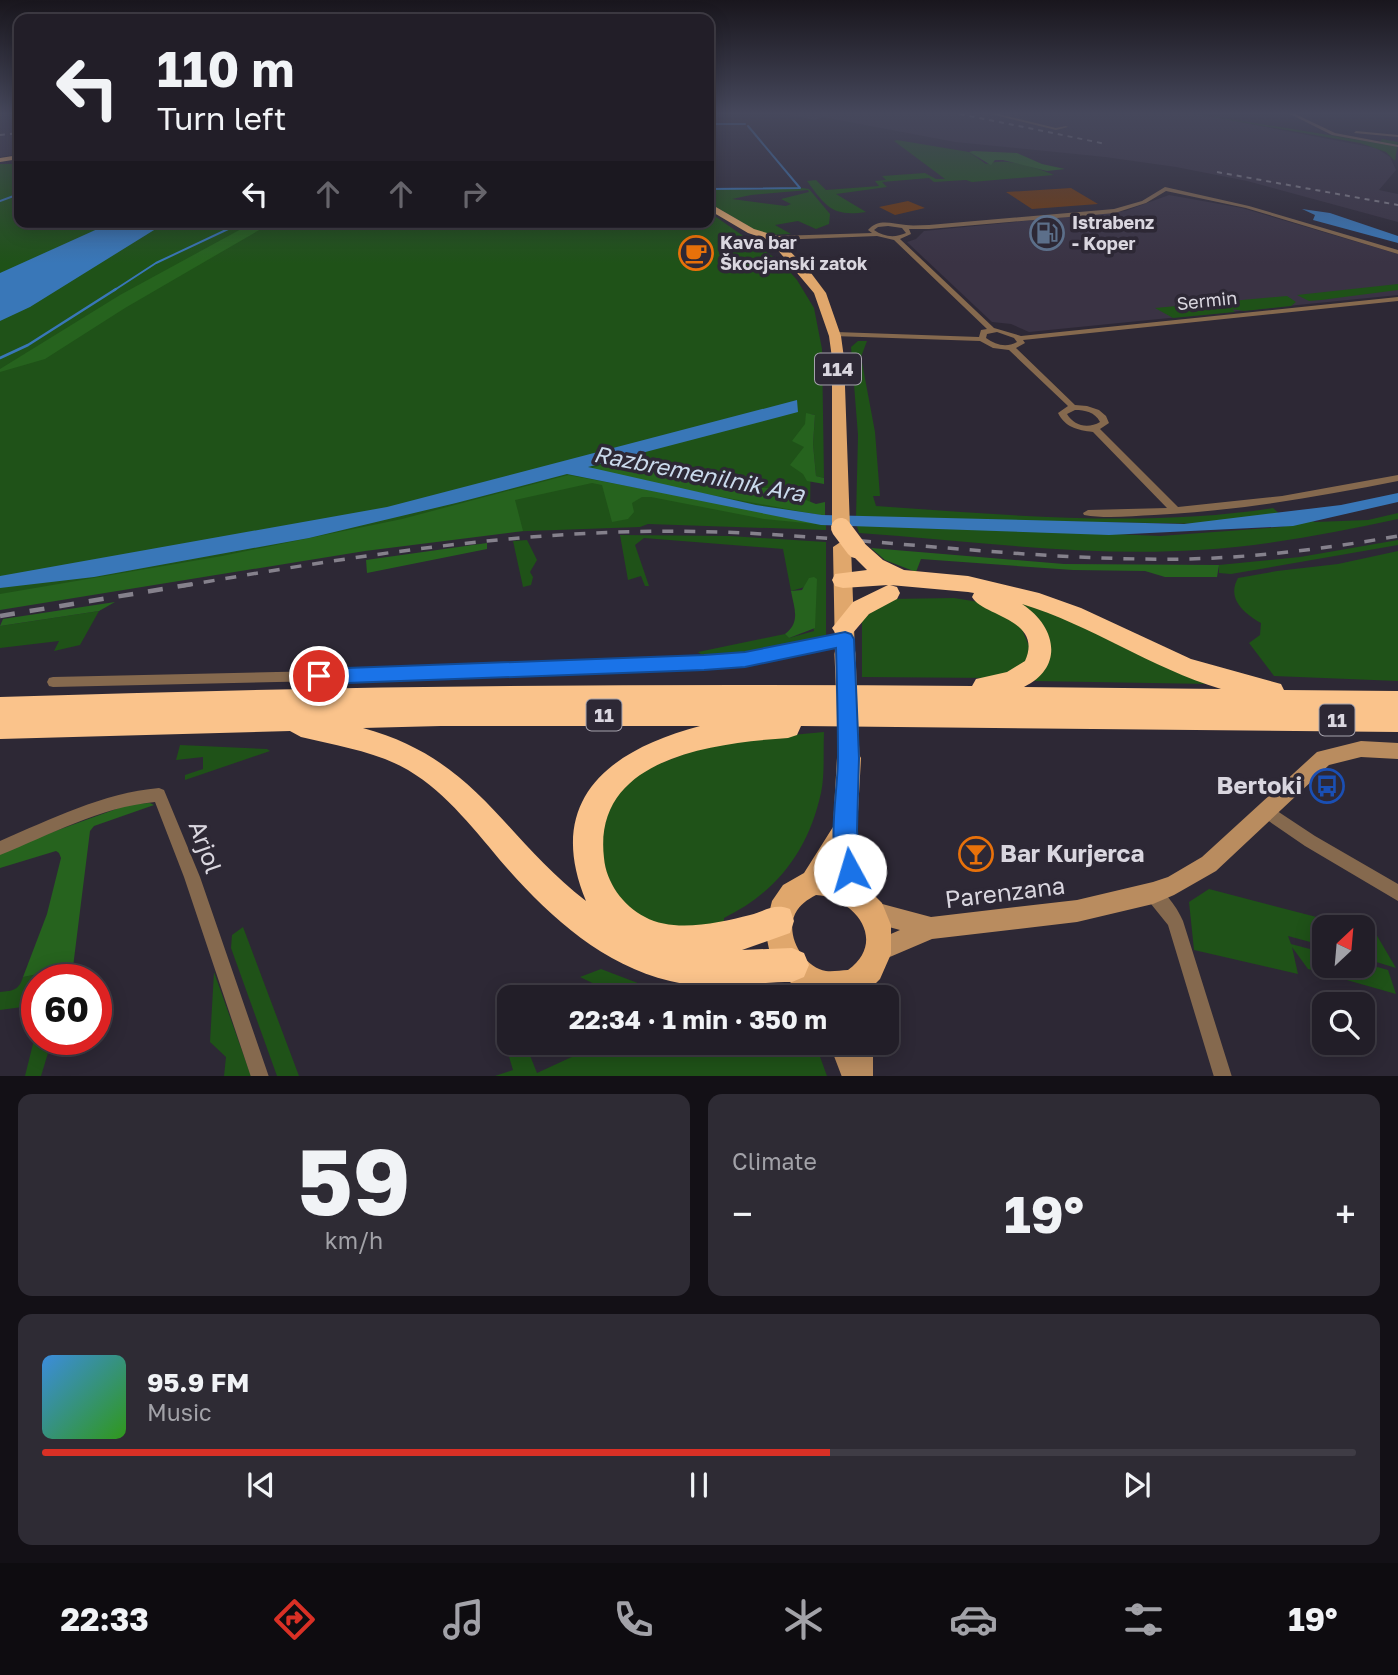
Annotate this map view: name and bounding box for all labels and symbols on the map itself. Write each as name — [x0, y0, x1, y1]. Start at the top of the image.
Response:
place label: Istrabenz - Koper — [1072, 211, 1154, 254]
fuel station icon: Istrabenz - Koper — [1028, 214, 1066, 252]
place label: Kava bar Škocjanski zatok — [720, 231, 868, 274]
cafe icon: Kava bar Škocjanski zatok — [677, 234, 715, 272]
street label: Sermin — [1176, 286, 1238, 314]
road number: 114 — [815, 354, 861, 384]
water label: Razbremenilnik Ara — [592, 439, 808, 507]
pin — [289, 646, 349, 706]
road number: 11 — [586, 700, 622, 730]
road number: 11 — [1320, 705, 1354, 736]
bus stop icon: Bertoki — [1308, 767, 1346, 805]
place label: Bertoki — [1217, 770, 1302, 799]
street label: Arjol — [184, 816, 229, 877]
position arrow — [813, 833, 887, 907]
bar icon: Bar Kurjerca — [957, 835, 995, 873]
place label: Bar Kurjerca — [1000, 838, 1144, 867]
street label: Parenzana — [943, 870, 1067, 913]
north arrow — [1312, 915, 1376, 978]
speed limit sign: 60 — [21, 964, 112, 1055]

